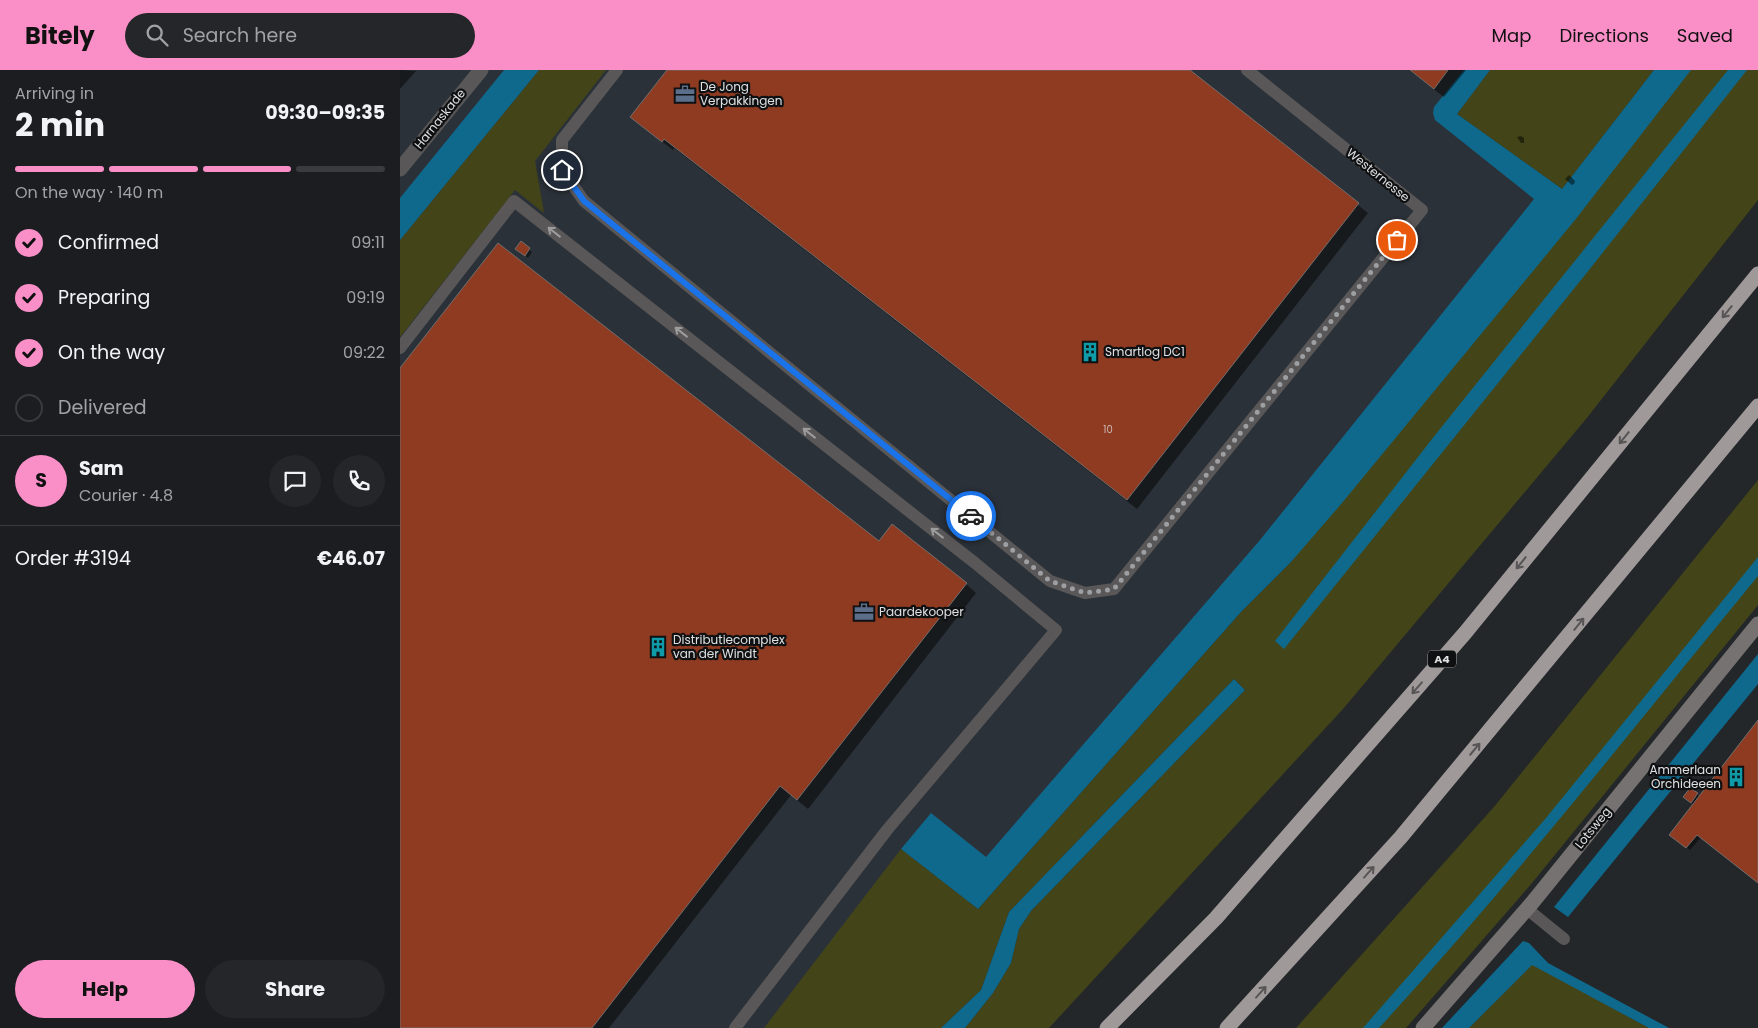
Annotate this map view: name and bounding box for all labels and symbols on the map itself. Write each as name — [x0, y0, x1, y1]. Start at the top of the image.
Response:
place label: De Jong Verpakkingen — [700, 78, 782, 109]
office icon: De Jong Verpakkingen — [674, 83, 696, 105]
street label: Harnaskade — [410, 85, 469, 152]
street label: Westernesse — [1343, 144, 1414, 205]
pin — [541, 149, 583, 191]
pin — [1376, 219, 1418, 261]
one-way arrow — [548, 226, 561, 237]
one-way arrow — [1722, 305, 1733, 318]
one-way arrow — [675, 327, 688, 338]
building icon: Smartlog DC1 — [1079, 341, 1101, 363]
place label: Smartlog DC1 — [1105, 343, 1185, 360]
house number: 10 — [1103, 422, 1113, 437]
one-way arrow — [803, 427, 816, 438]
one-way arrow — [1619, 431, 1630, 444]
courier — [946, 491, 996, 541]
one-way arrow — [931, 528, 944, 539]
one-way arrow — [1516, 557, 1527, 570]
office icon: Paardekooper — [853, 601, 875, 623]
place label: Paardekooper — [879, 603, 964, 620]
one-way arrow — [1574, 617, 1585, 630]
place label: Distributiecomplex van der Windt — [673, 631, 785, 662]
building icon: Distributiecomplex van der Windt — [647, 636, 669, 658]
road number: A4 — [1428, 650, 1456, 668]
one-way arrow — [1411, 681, 1423, 694]
one-way arrow — [1470, 742, 1481, 755]
place label: Ammerlaan Orchideeen — [1649, 761, 1721, 792]
building icon: Ammerlaan Orchideeen — [1725, 766, 1747, 788]
street label: Lotsweg — [1571, 803, 1615, 852]
one-way arrow — [1364, 865, 1375, 878]
one-way arrow — [1255, 986, 1267, 999]

